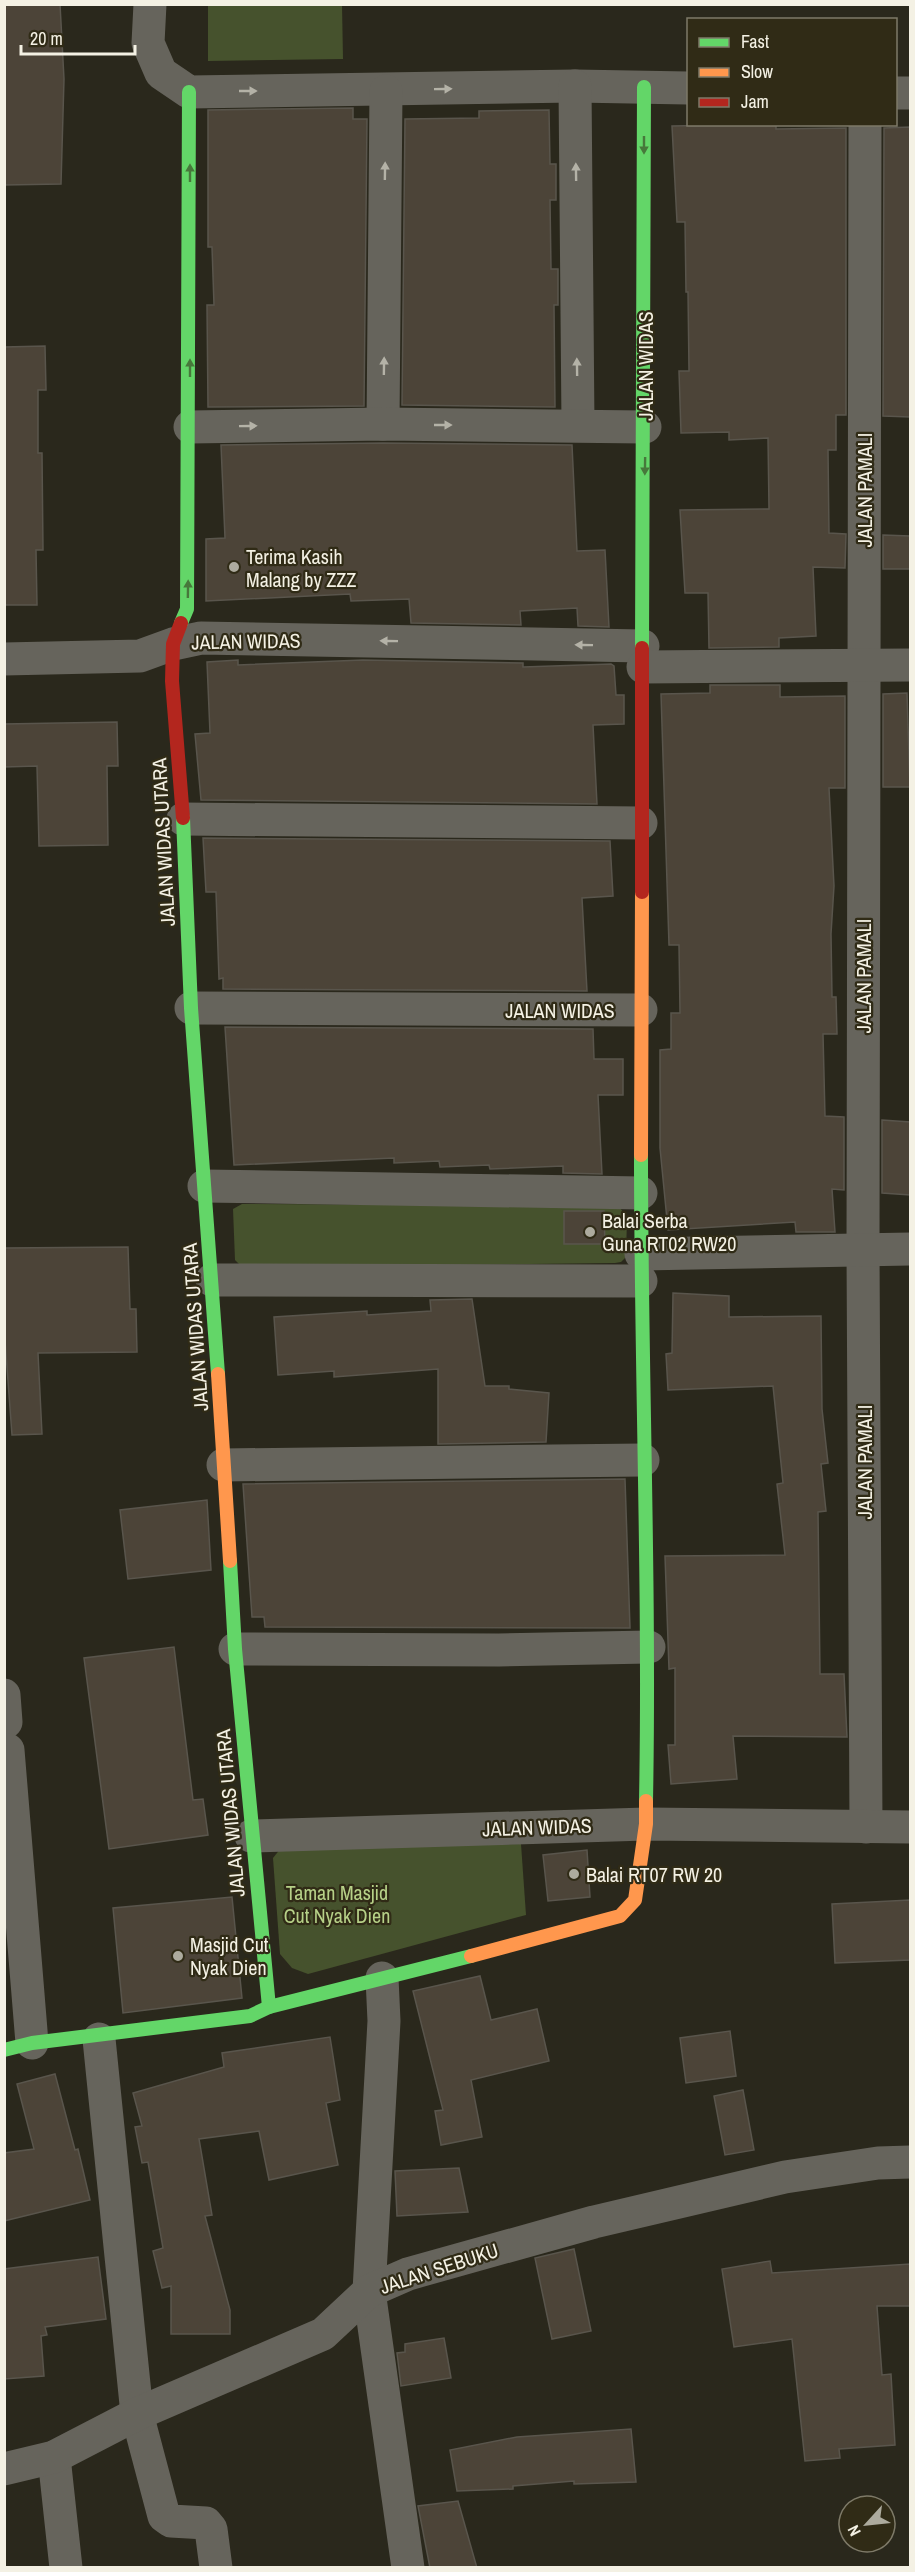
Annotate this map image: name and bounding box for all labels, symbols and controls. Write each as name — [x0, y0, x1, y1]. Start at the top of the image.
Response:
scale bar — [21, 18, 135, 56]
legend — [687, 18, 897, 126]
text: 20 m — [30, 26, 63, 51]
text: Fast — [741, 29, 769, 54]
text: Slow — [741, 59, 773, 84]
one-way arrow — [433, 85, 452, 94]
one-way arrow — [238, 86, 257, 96]
text: Jam — [741, 89, 769, 114]
one-way arrow — [639, 136, 649, 155]
one-way arrow — [381, 161, 390, 180]
one-way arrow — [571, 162, 580, 181]
one-way arrow — [185, 164, 195, 183]
street label: JALAN WIDAS — [632, 311, 659, 421]
one-way arrow — [379, 356, 388, 375]
one-way arrow — [572, 357, 582, 376]
one-way arrow — [185, 359, 195, 378]
one-way arrow — [434, 420, 453, 429]
one-way arrow — [239, 421, 258, 431]
street label: JALAN PAMALI — [851, 433, 878, 547]
one-way arrow — [640, 457, 650, 476]
place label: Terima Kasih Malang by ZZZ — [246, 543, 356, 593]
marker: Terima Kasih Malang by ZZZ — [227, 560, 241, 574]
one-way arrow — [183, 579, 193, 598]
street label: JALAN WIDAS — [191, 627, 301, 655]
one-way arrow — [380, 636, 399, 646]
one-way arrow — [575, 640, 594, 649]
street label: JALAN WIDAS UTARA — [145, 757, 181, 927]
street label: JALAN PAMALI — [850, 919, 877, 1033]
street label: JALAN WIDAS — [505, 997, 615, 1024]
place label: Balai Serba Guna RT02 RW20 — [602, 1207, 736, 1257]
marker: Balai Serba Guna RT02 RW20 — [583, 1225, 597, 1239]
street label: JALAN WIDAS UTARA — [176, 1242, 214, 1412]
street label: JALAN PAMALI — [851, 1405, 878, 1519]
street label: JALAN WIDAS UTARA — [209, 1728, 251, 1898]
street label: JALAN WIDAS — [482, 1812, 592, 1842]
place label: Balai RT07 RW 20 — [586, 1861, 722, 1888]
marker: Balai RT07 RW 20 — [567, 1867, 581, 1881]
park label: Taman Masjid Cut Nyak Dien — [284, 1879, 390, 1929]
place label: Masjid Cut Nyak Dien — [190, 1931, 269, 1981]
marker: Masjid Cut Nyak Dien — [171, 1949, 185, 1963]
street label: JALAN SEBUKU — [376, 2236, 502, 2300]
north arrow — [837, 2494, 897, 2554]
text: N — [842, 2522, 866, 2540]

